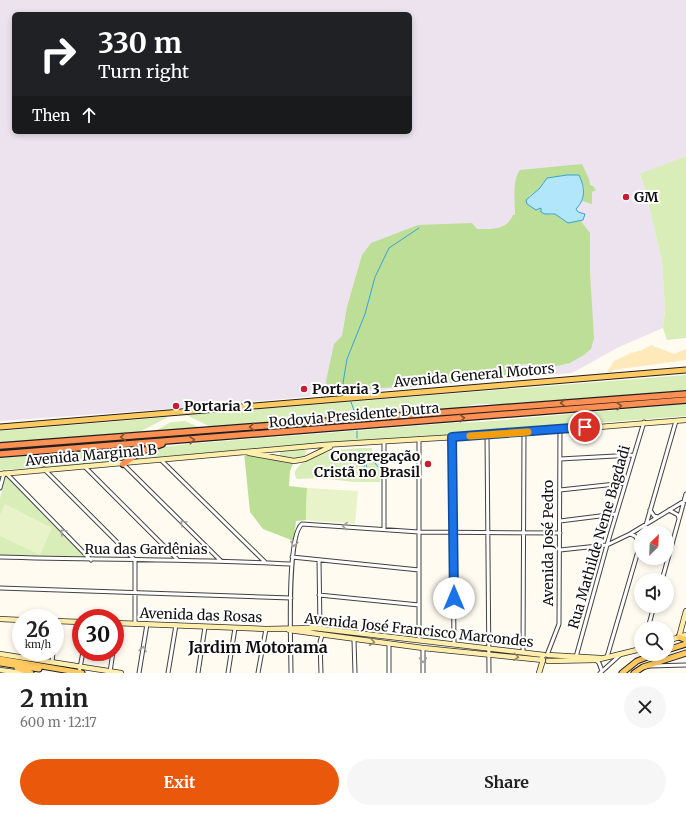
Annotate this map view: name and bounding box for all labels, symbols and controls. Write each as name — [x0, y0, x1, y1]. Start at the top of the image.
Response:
text: 330 m — [98, 25, 182, 61]
icon: right — [32, 28, 84, 80]
text: Turn right — [98, 60, 189, 83]
icon: ahead — [78, 104, 100, 126]
text: Then — [32, 106, 70, 125]
place label: GM — [634, 188, 659, 206]
marker: GM — [621, 192, 631, 202]
street label: Avenida General Motors — [392, 359, 555, 391]
place label: Portaria 3 — [312, 380, 380, 398]
marker: Portaria 3 — [299, 384, 309, 394]
place label: Portaria 2 — [184, 397, 252, 415]
street label: Rodovia Presidente Dutra — [268, 399, 440, 431]
one-way arrow — [560, 399, 566, 408]
marker: Portaria 2 — [171, 401, 181, 411]
one-way arrow — [616, 401, 622, 410]
pin — [568, 410, 602, 444]
one-way arrow — [459, 414, 465, 423]
icon: arrive — [574, 416, 596, 438]
one-way arrow — [249, 423, 255, 432]
one-way arrow — [120, 433, 126, 442]
one-way arrow — [189, 435, 195, 444]
street label: Avenida Marginal B — [24, 440, 157, 470]
street label: Rua Mathilde Neme Bagdadi — [564, 443, 634, 631]
place label: Congregação Cristã no Brasil — [314, 447, 420, 481]
marker: Congregação Cristã no Brasil — [423, 459, 433, 469]
street label: Avenida José Pedro — [539, 480, 557, 607]
one-way arrow — [180, 520, 188, 528]
one-way arrow — [342, 522, 348, 531]
north arrow — [634, 525, 674, 565]
map controls — [634, 525, 674, 661]
one-way arrow — [60, 529, 68, 537]
street label: Rua das Gardênias — [84, 540, 208, 558]
one-way arrow — [291, 541, 299, 547]
button: sound — [634, 573, 674, 613]
position arrow — [433, 577, 475, 619]
street label: Avenida das Rosas — [138, 604, 263, 626]
speed limit sign: 30 — [72, 609, 124, 661]
street label: Avenida José Francisco Marcondes — [303, 609, 535, 651]
text: 26 — [26, 617, 50, 642]
button: search — [634, 621, 674, 661]
district label: Jardim Motorama — [187, 637, 328, 657]
one-way arrow — [369, 637, 375, 646]
text: km/h — [25, 638, 51, 651]
one-way arrow — [138, 646, 147, 652]
one-way arrow — [513, 652, 519, 661]
one-way arrow — [419, 657, 427, 663]
text: 2 min — [20, 683, 88, 714]
button: close — [624, 686, 666, 728]
text: 600 m · 12:17 — [20, 714, 97, 731]
button: Exit — [20, 759, 339, 805]
button: Share — [347, 759, 666, 805]

